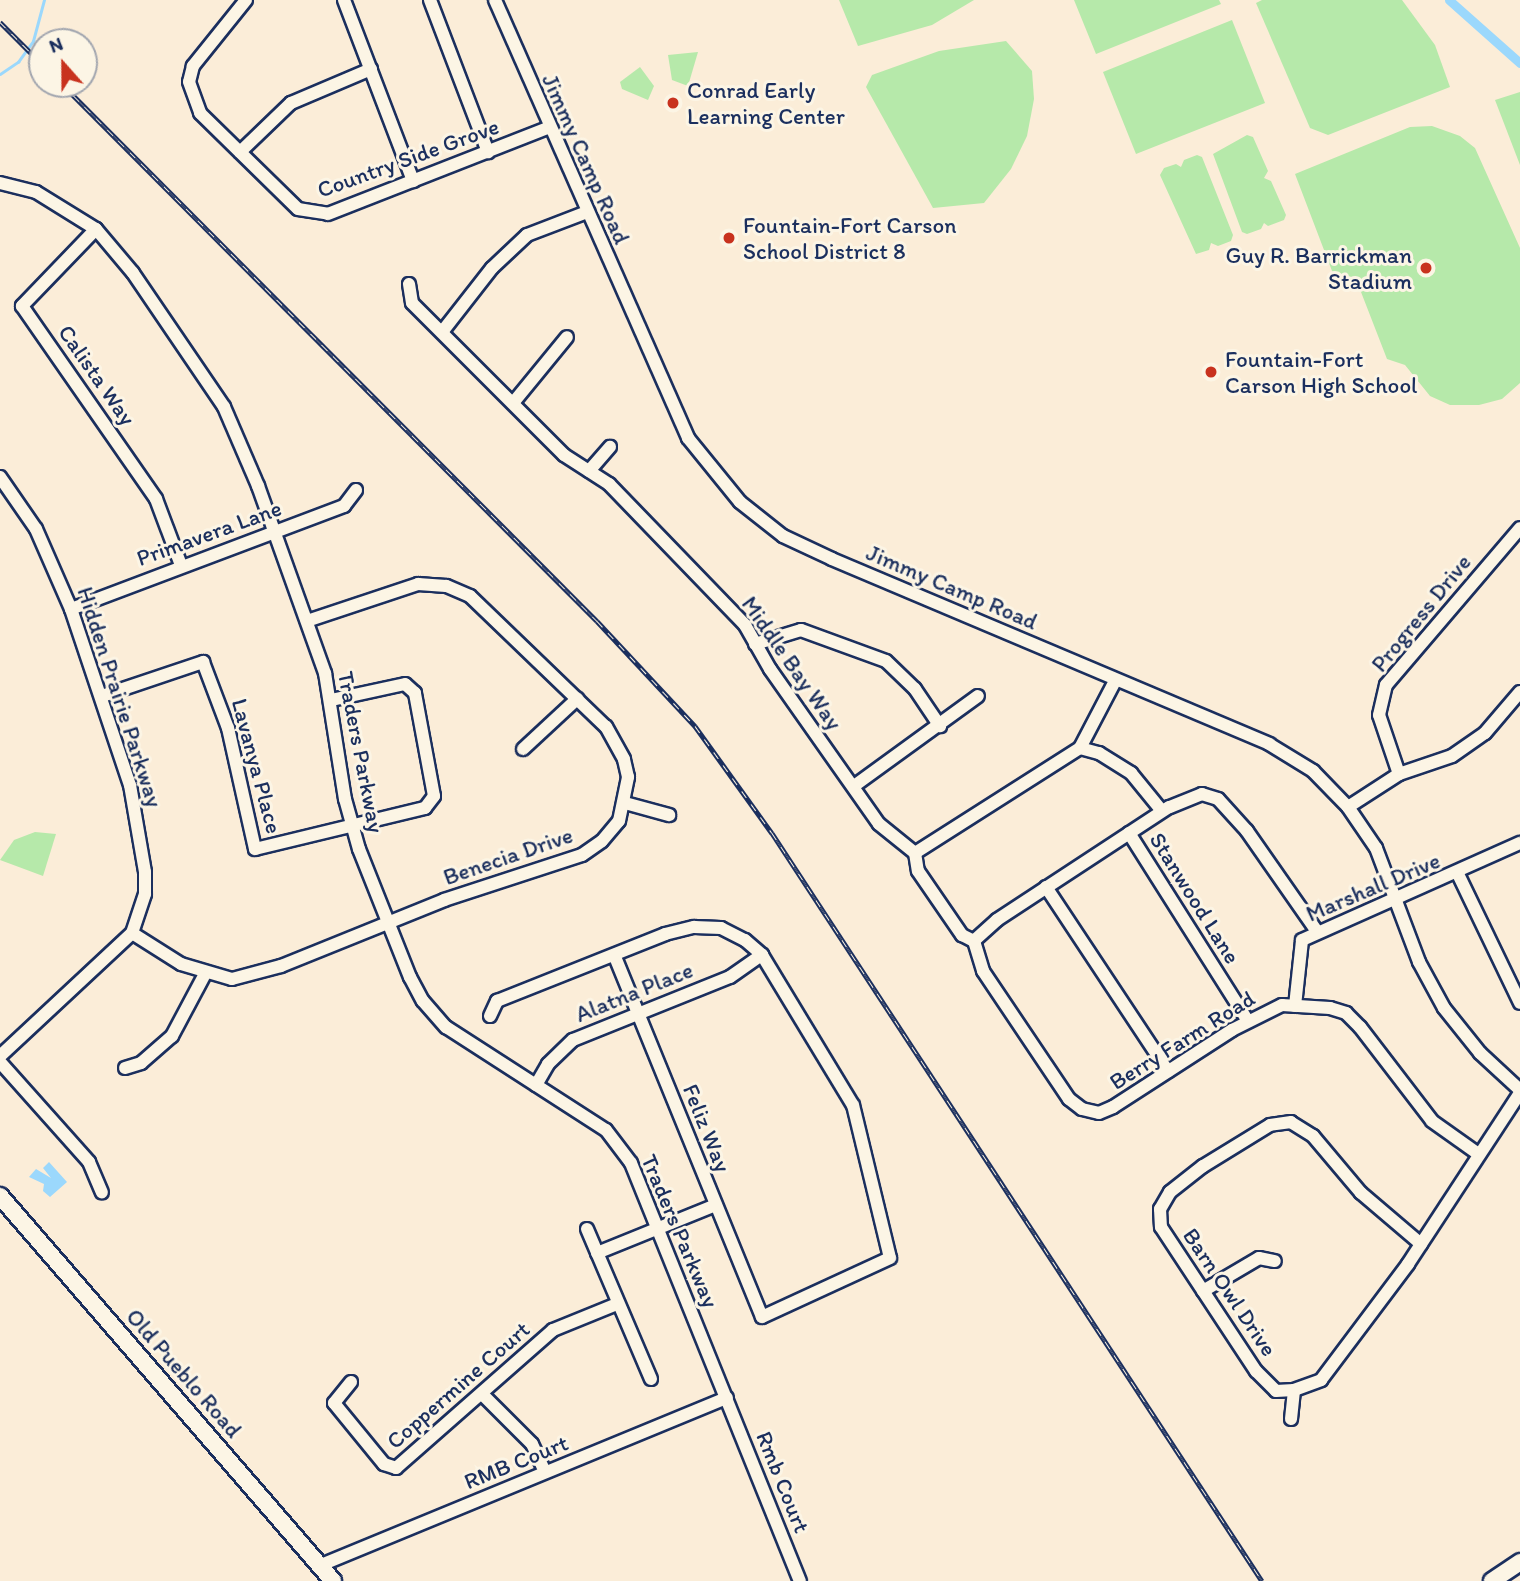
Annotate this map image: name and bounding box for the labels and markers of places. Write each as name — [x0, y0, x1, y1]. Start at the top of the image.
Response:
place label: Conrad Early Learning Center — [687, 76, 846, 130]
marker: Conrad Early Learning Center — [665, 95, 681, 111]
place label: Fountain-Fort Carson School District 8 — [743, 211, 957, 265]
marker: Fountain-Fort Carson School District 8 — [721, 230, 737, 246]
place label: Guy R. Barrickman Stadium — [1226, 241, 1412, 295]
marker: Guy R. Barrickman Stadium — [1418, 260, 1434, 276]
place label: Fountain-Fort Carson High School — [1225, 345, 1417, 399]
marker: Fountain-Fort Carson High School — [1203, 364, 1219, 380]

